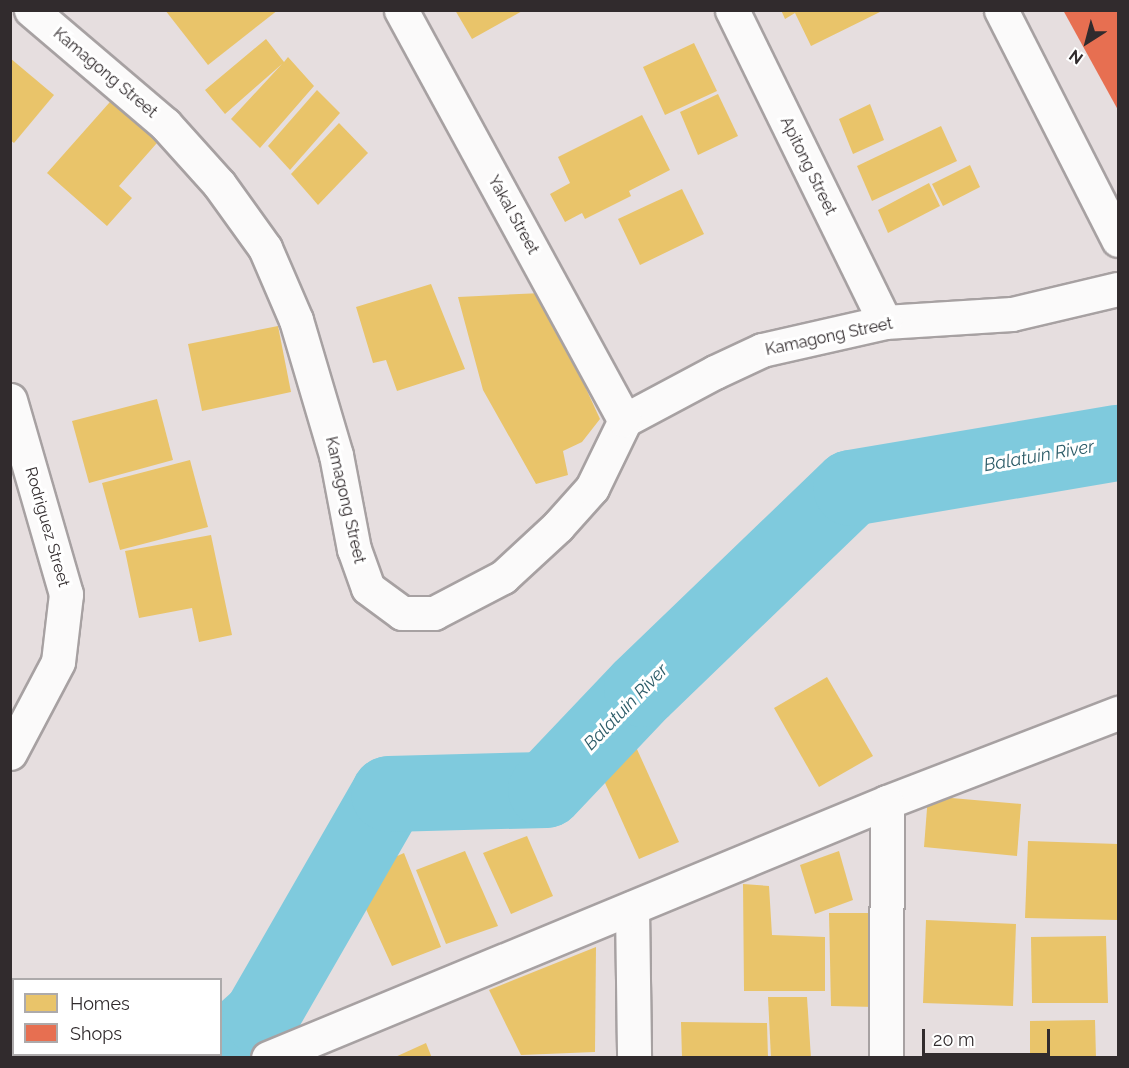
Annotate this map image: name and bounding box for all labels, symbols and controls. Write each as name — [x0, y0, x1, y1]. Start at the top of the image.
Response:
north arrow — [1057, 12, 1117, 72]
street label: Kamagong Street — [49, 24, 161, 122]
text: N — [1066, 46, 1087, 68]
street label: Apitong Street — [776, 114, 840, 218]
street label: Yakal Street — [483, 172, 543, 258]
street label: Kamagong Street — [764, 314, 894, 360]
street label: Kamagong Street — [321, 435, 369, 565]
water label: Balatuin River — [982, 436, 1096, 476]
street label: Rodriguez Street — [21, 465, 73, 589]
water label: Balatuin River — [579, 659, 673, 755]
legend — [12, 978, 222, 1056]
text: Homes — [70, 993, 130, 1014]
scale bar — [925, 1017, 1052, 1055]
text: Shops — [70, 1023, 122, 1044]
text: 20 m — [933, 1029, 975, 1050]

